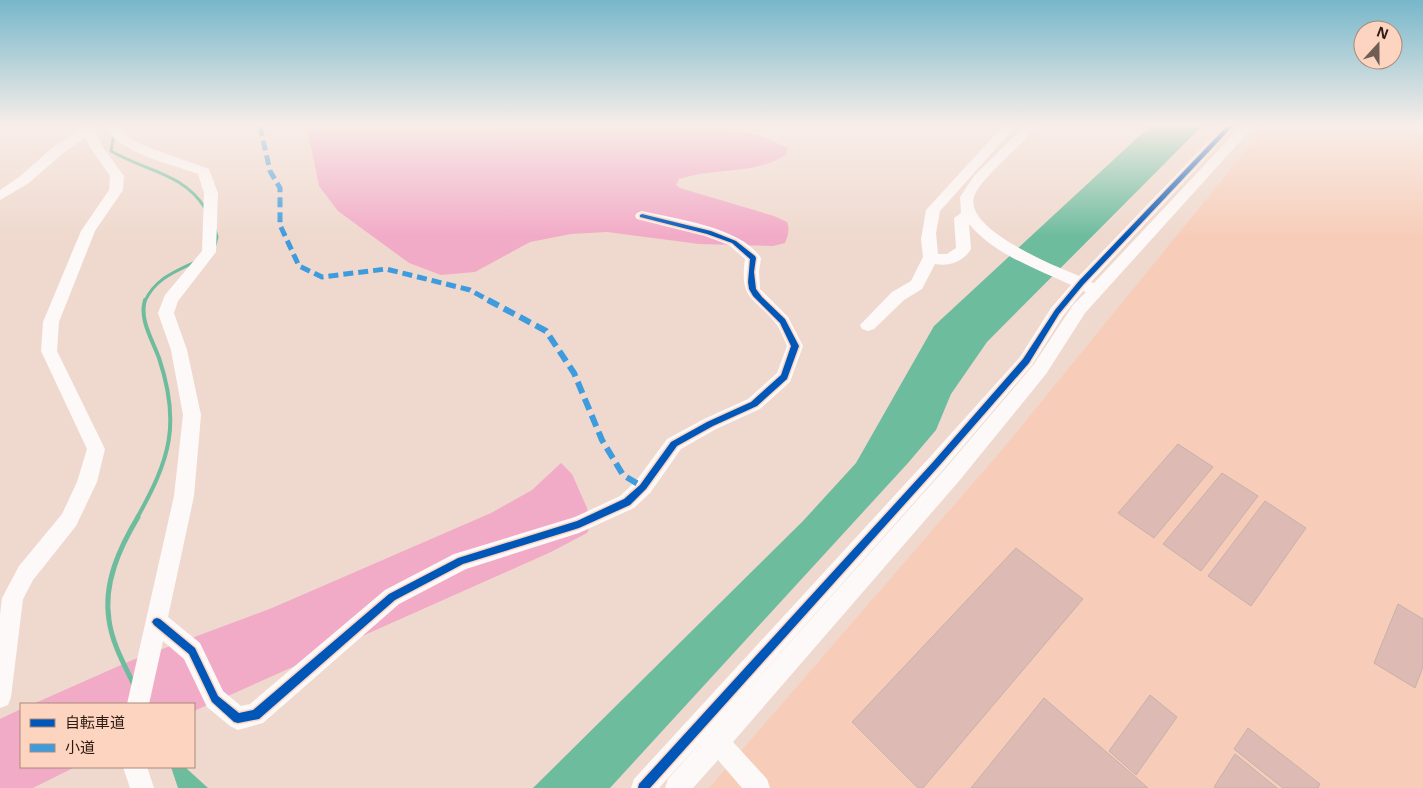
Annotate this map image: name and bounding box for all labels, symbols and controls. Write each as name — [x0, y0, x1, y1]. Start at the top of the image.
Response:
north arrow — [1353, 20, 1403, 70]
text: N — [1374, 21, 1392, 43]
legend — [20, 703, 195, 768]
text: 自転車道 — [65, 712, 125, 732]
text: 小道 — [65, 737, 95, 757]

